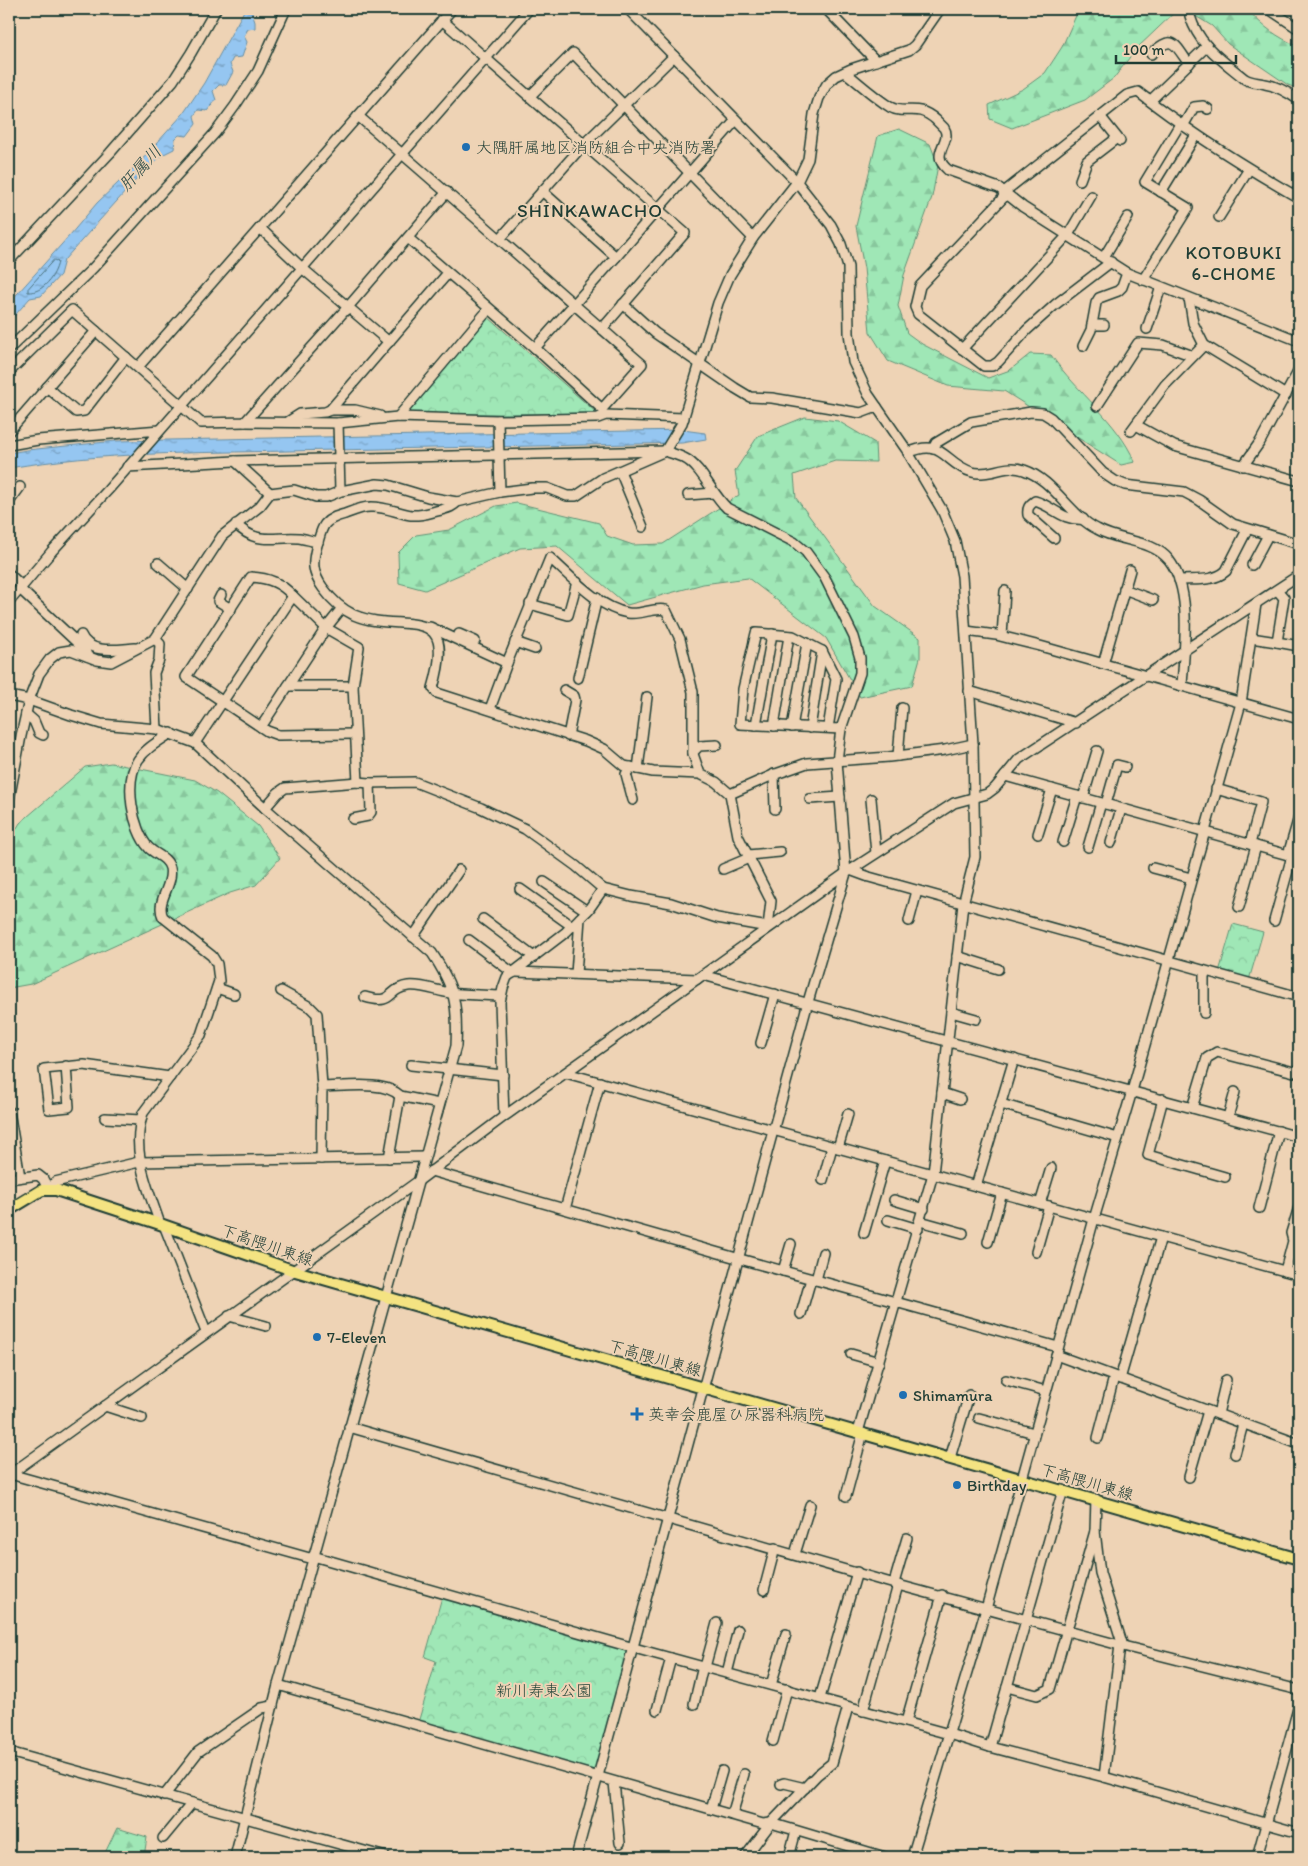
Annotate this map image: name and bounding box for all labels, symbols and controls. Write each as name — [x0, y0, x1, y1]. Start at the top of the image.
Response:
scale bar — [1116, 32, 1236, 64]
text: 100 m — [1123, 41, 1165, 59]
place label: 大隅肝属地区消防組合中央消防署 — [476, 138, 716, 157]
water label: 肝属川 — [114, 141, 166, 195]
marker: 大隅肝属地区消防組合中央消防署 — [460, 141, 472, 153]
district label: SHINKAWACHO — [517, 199, 663, 222]
district label: KOTOBUKI 6-CHOME — [1186, 242, 1282, 285]
street label: 下高隈川東線 — [219, 1220, 315, 1270]
place label: 7-Eleven — [327, 1328, 386, 1347]
marker: 7-Eleven — [311, 1331, 323, 1343]
street label: 下高隈川東線 — [606, 1336, 704, 1380]
place label: Shimamura — [913, 1386, 993, 1405]
marker: Shimamura — [897, 1389, 909, 1401]
place label: 英幸会鹿屋ひ尿器科病院 — [648, 1405, 824, 1424]
marker: 英幸会鹿屋ひ尿器科病院 — [630, 1407, 644, 1421]
street label: 下高隈川東線 — [1038, 1460, 1136, 1504]
place label: Birthday — [967, 1476, 1027, 1495]
marker: Birthday — [951, 1479, 963, 1491]
park label: 新川寿東公園 — [496, 1681, 592, 1700]

